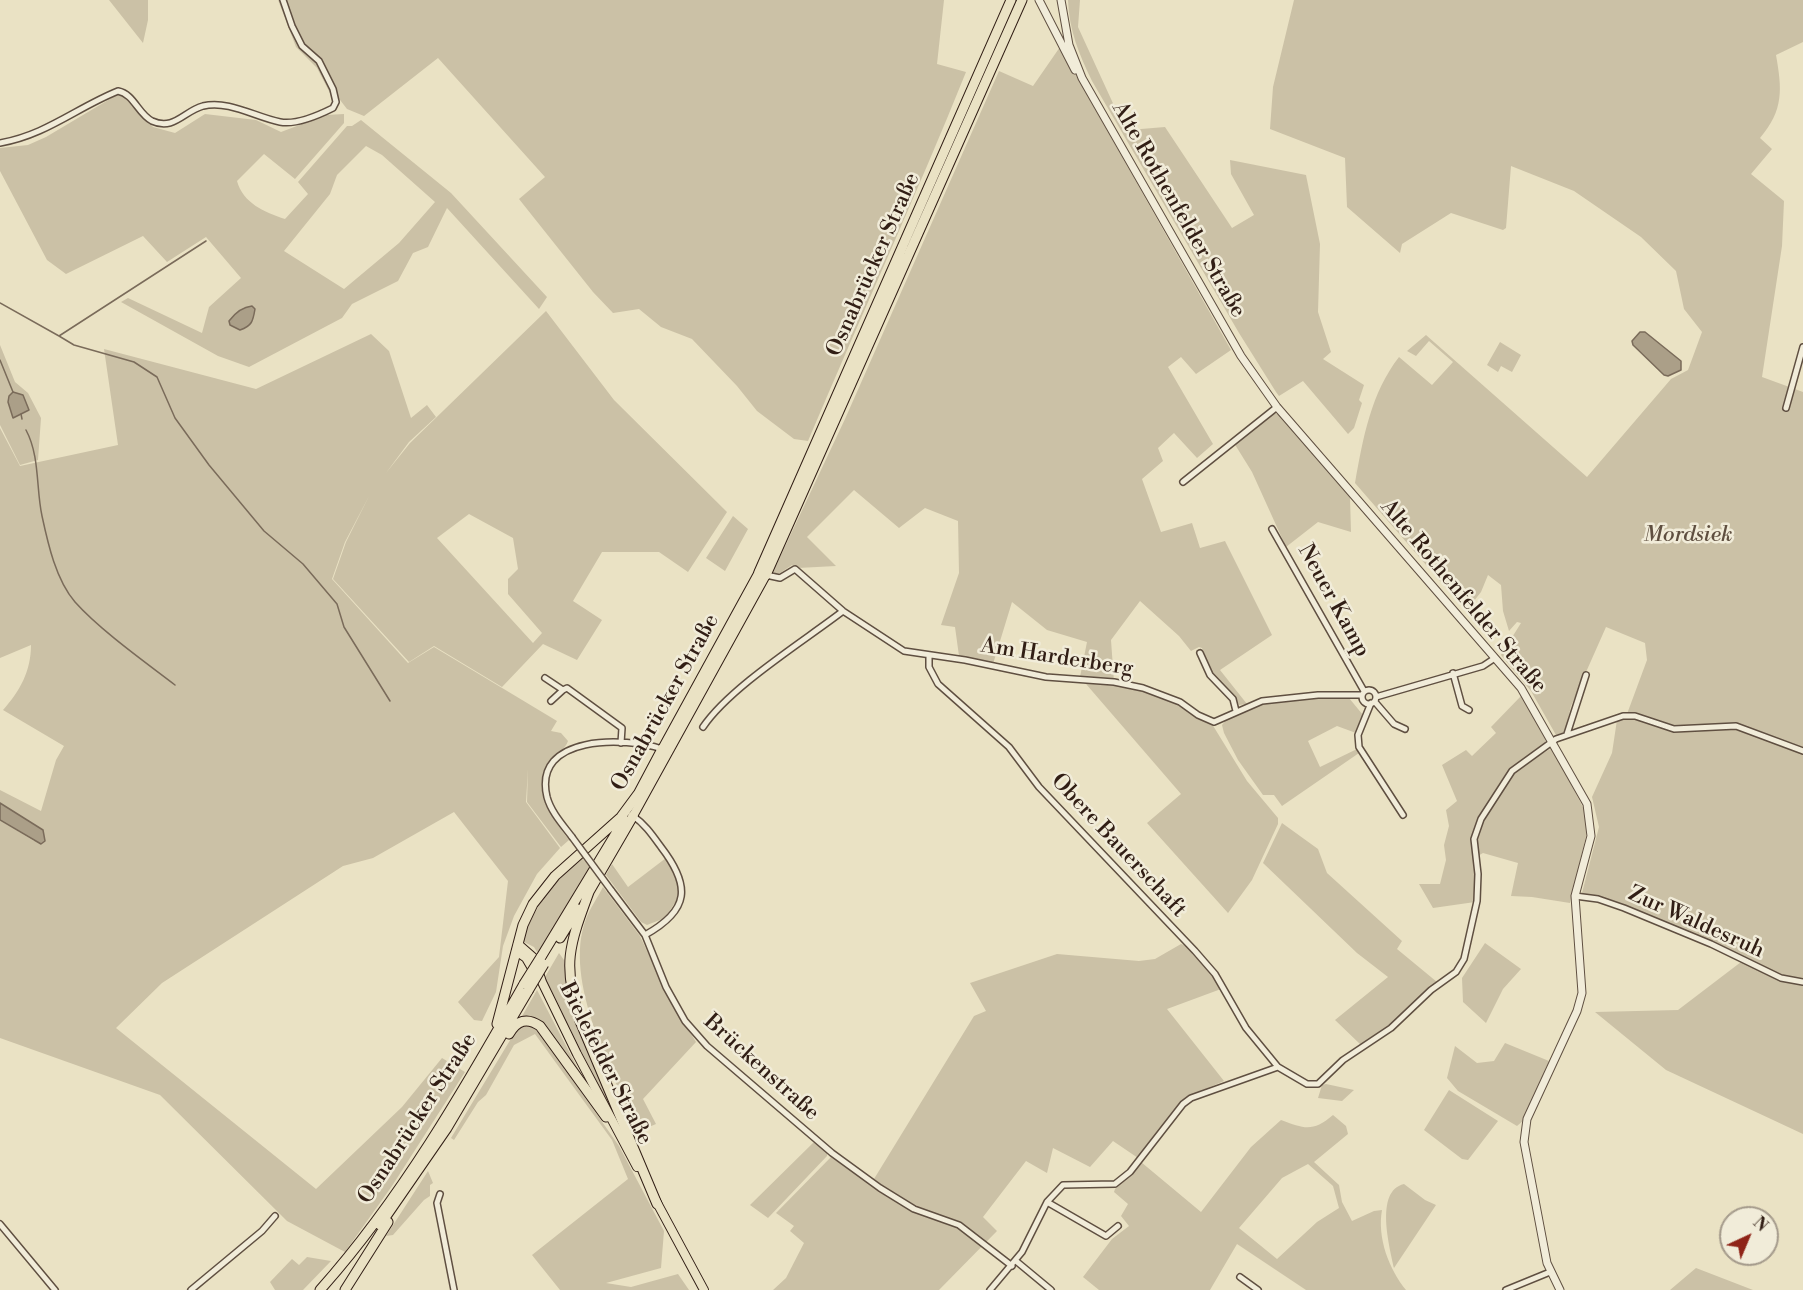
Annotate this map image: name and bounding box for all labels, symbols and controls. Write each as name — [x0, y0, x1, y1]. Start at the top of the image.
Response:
street label: Alte Rothenfelder Straße — [1105, 97, 1251, 323]
street label: Osnabrücker Straße — [822, 169, 926, 361]
street label: Alte Rothenfelder Straße — [1374, 495, 1552, 699]
park label: Mordsiek — [1644, 523, 1732, 549]
street label: Neuer Kamp — [1291, 540, 1375, 662]
street label: Osnabrücker Straße — [606, 610, 726, 796]
street label: Am Harderberg — [979, 633, 1135, 683]
street label: Obere Bauerschaft — [1045, 769, 1191, 923]
street label: Zur Waldesruh — [1624, 881, 1768, 965]
street label: Bielefelder Straße — [553, 978, 657, 1150]
street label: Brückenstraße — [698, 1009, 824, 1127]
street label: Osnabrücker Straße — [353, 1029, 483, 1209]
north arrow — [1719, 1206, 1779, 1266]
text: N — [1749, 1213, 1772, 1236]

